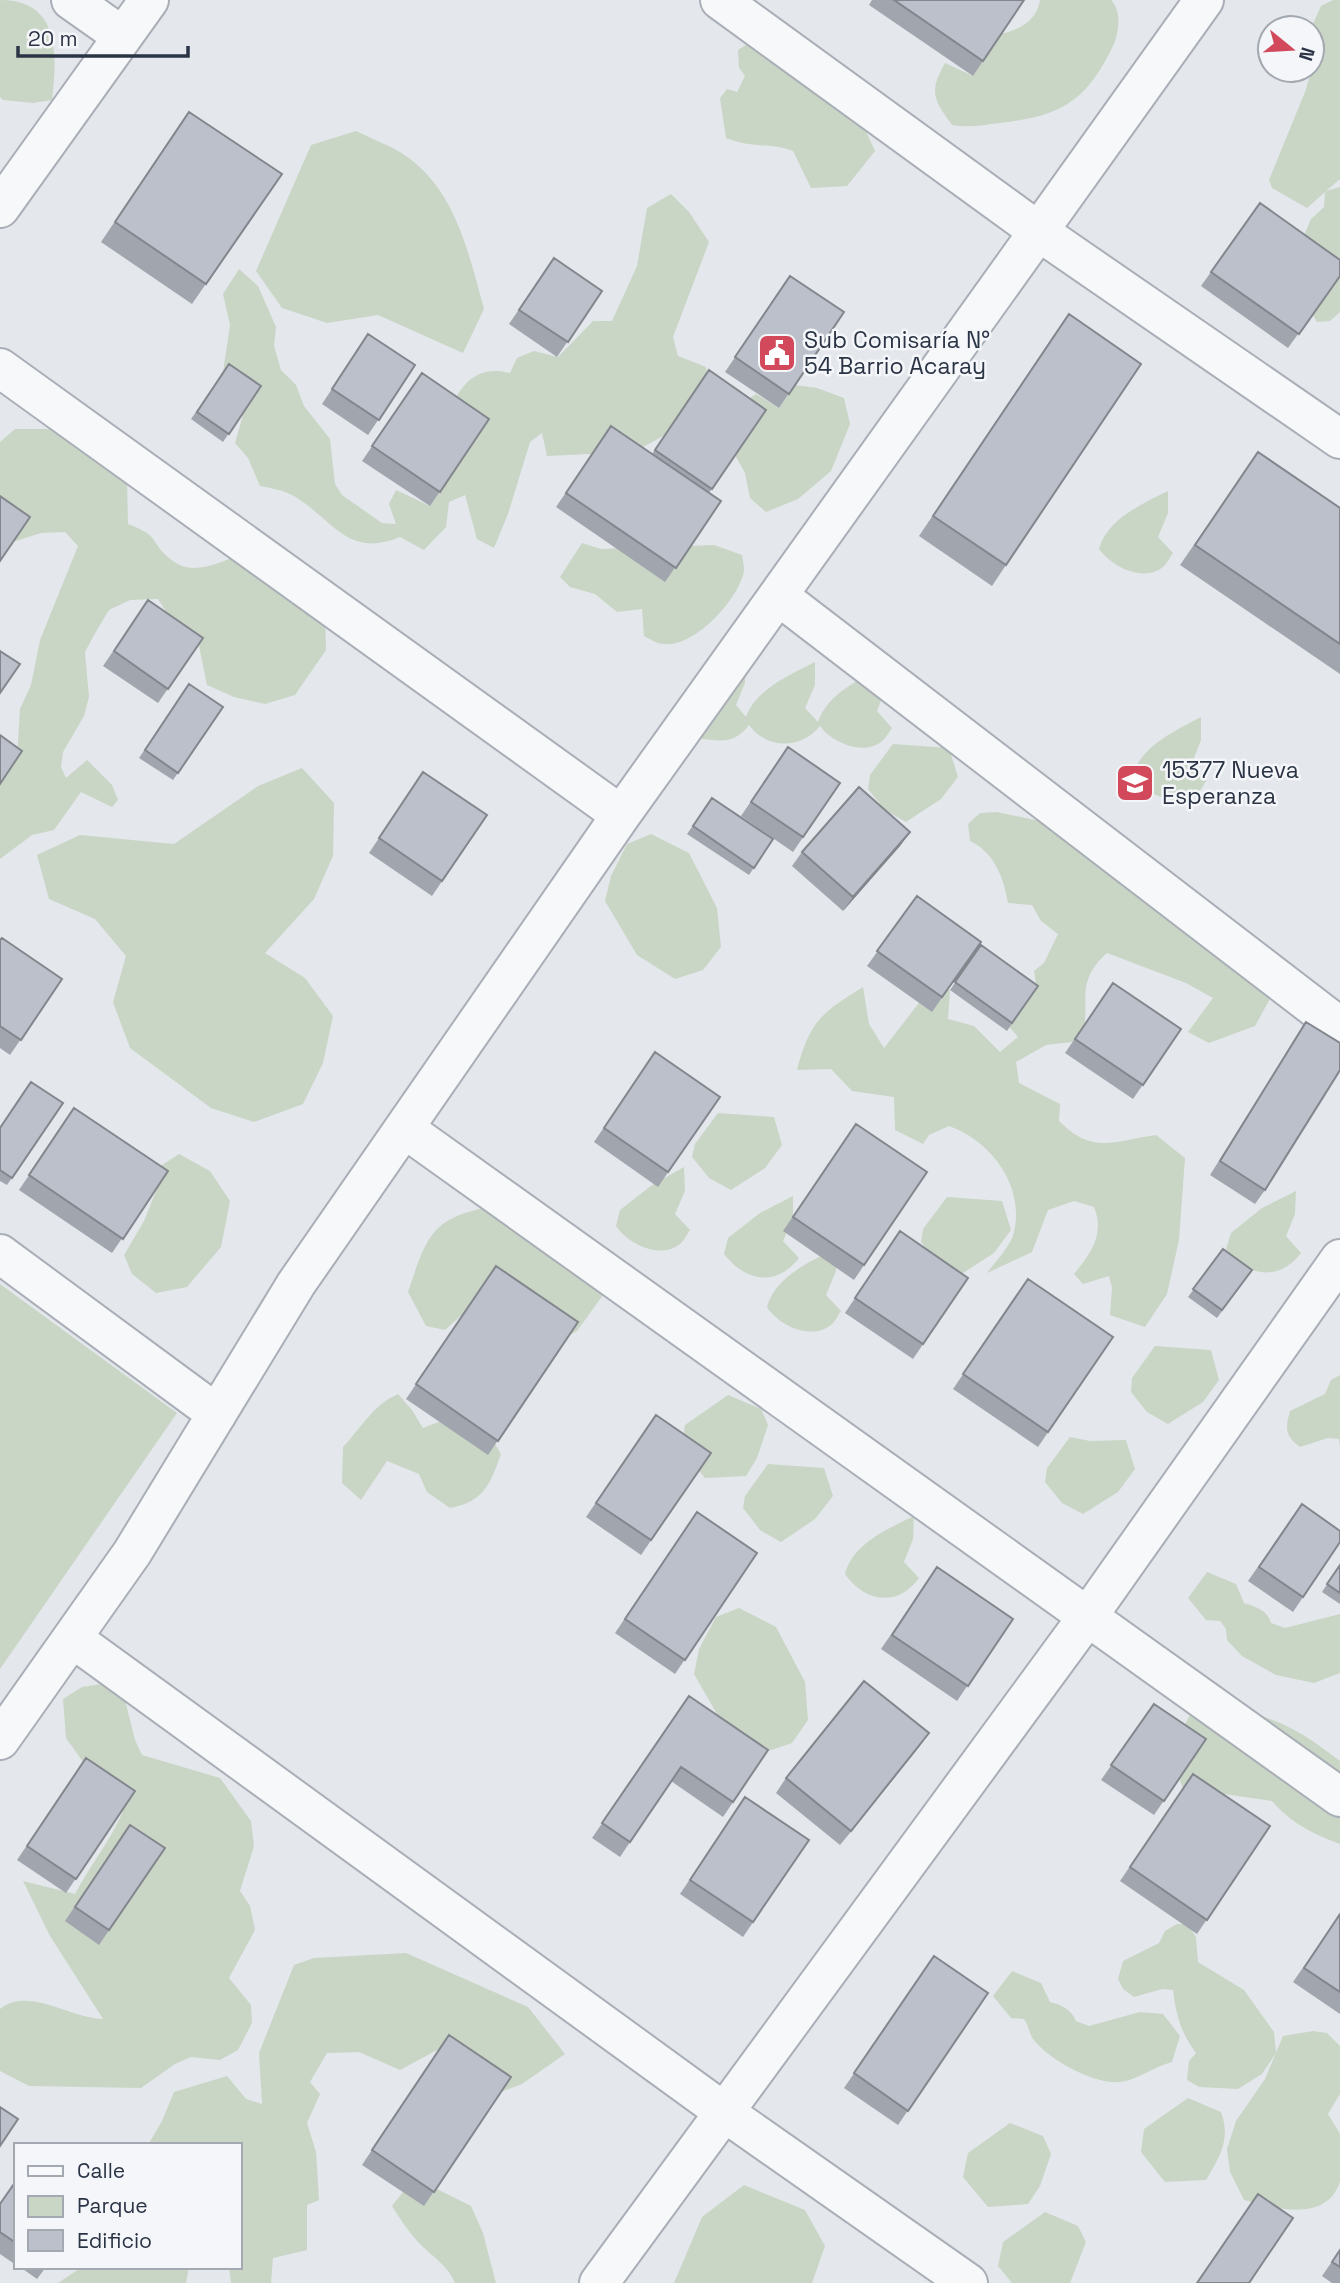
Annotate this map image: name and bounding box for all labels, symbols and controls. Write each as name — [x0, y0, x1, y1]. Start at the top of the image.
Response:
scale bar — [18, 14, 187, 58]
north arrow — [1256, 14, 1326, 84]
text: 20 m — [28, 25, 78, 52]
text: N — [1293, 44, 1321, 64]
place label: Sub Comisaría N° 54 Barrio Acaray — [804, 325, 990, 381]
public building icon: Sub Comisaría N° 54 Barrio Acaray — [756, 332, 798, 374]
place label: 15377 Nueva Esperanza — [1162, 755, 1299, 811]
school or university icon: 15377 Nueva Esperanza — [1114, 762, 1156, 804]
legend — [14, 2143, 242, 2269]
text: Calle — [77, 2157, 125, 2184]
text: Parque — [77, 2192, 148, 2219]
text: Edificio — [77, 2227, 152, 2254]

